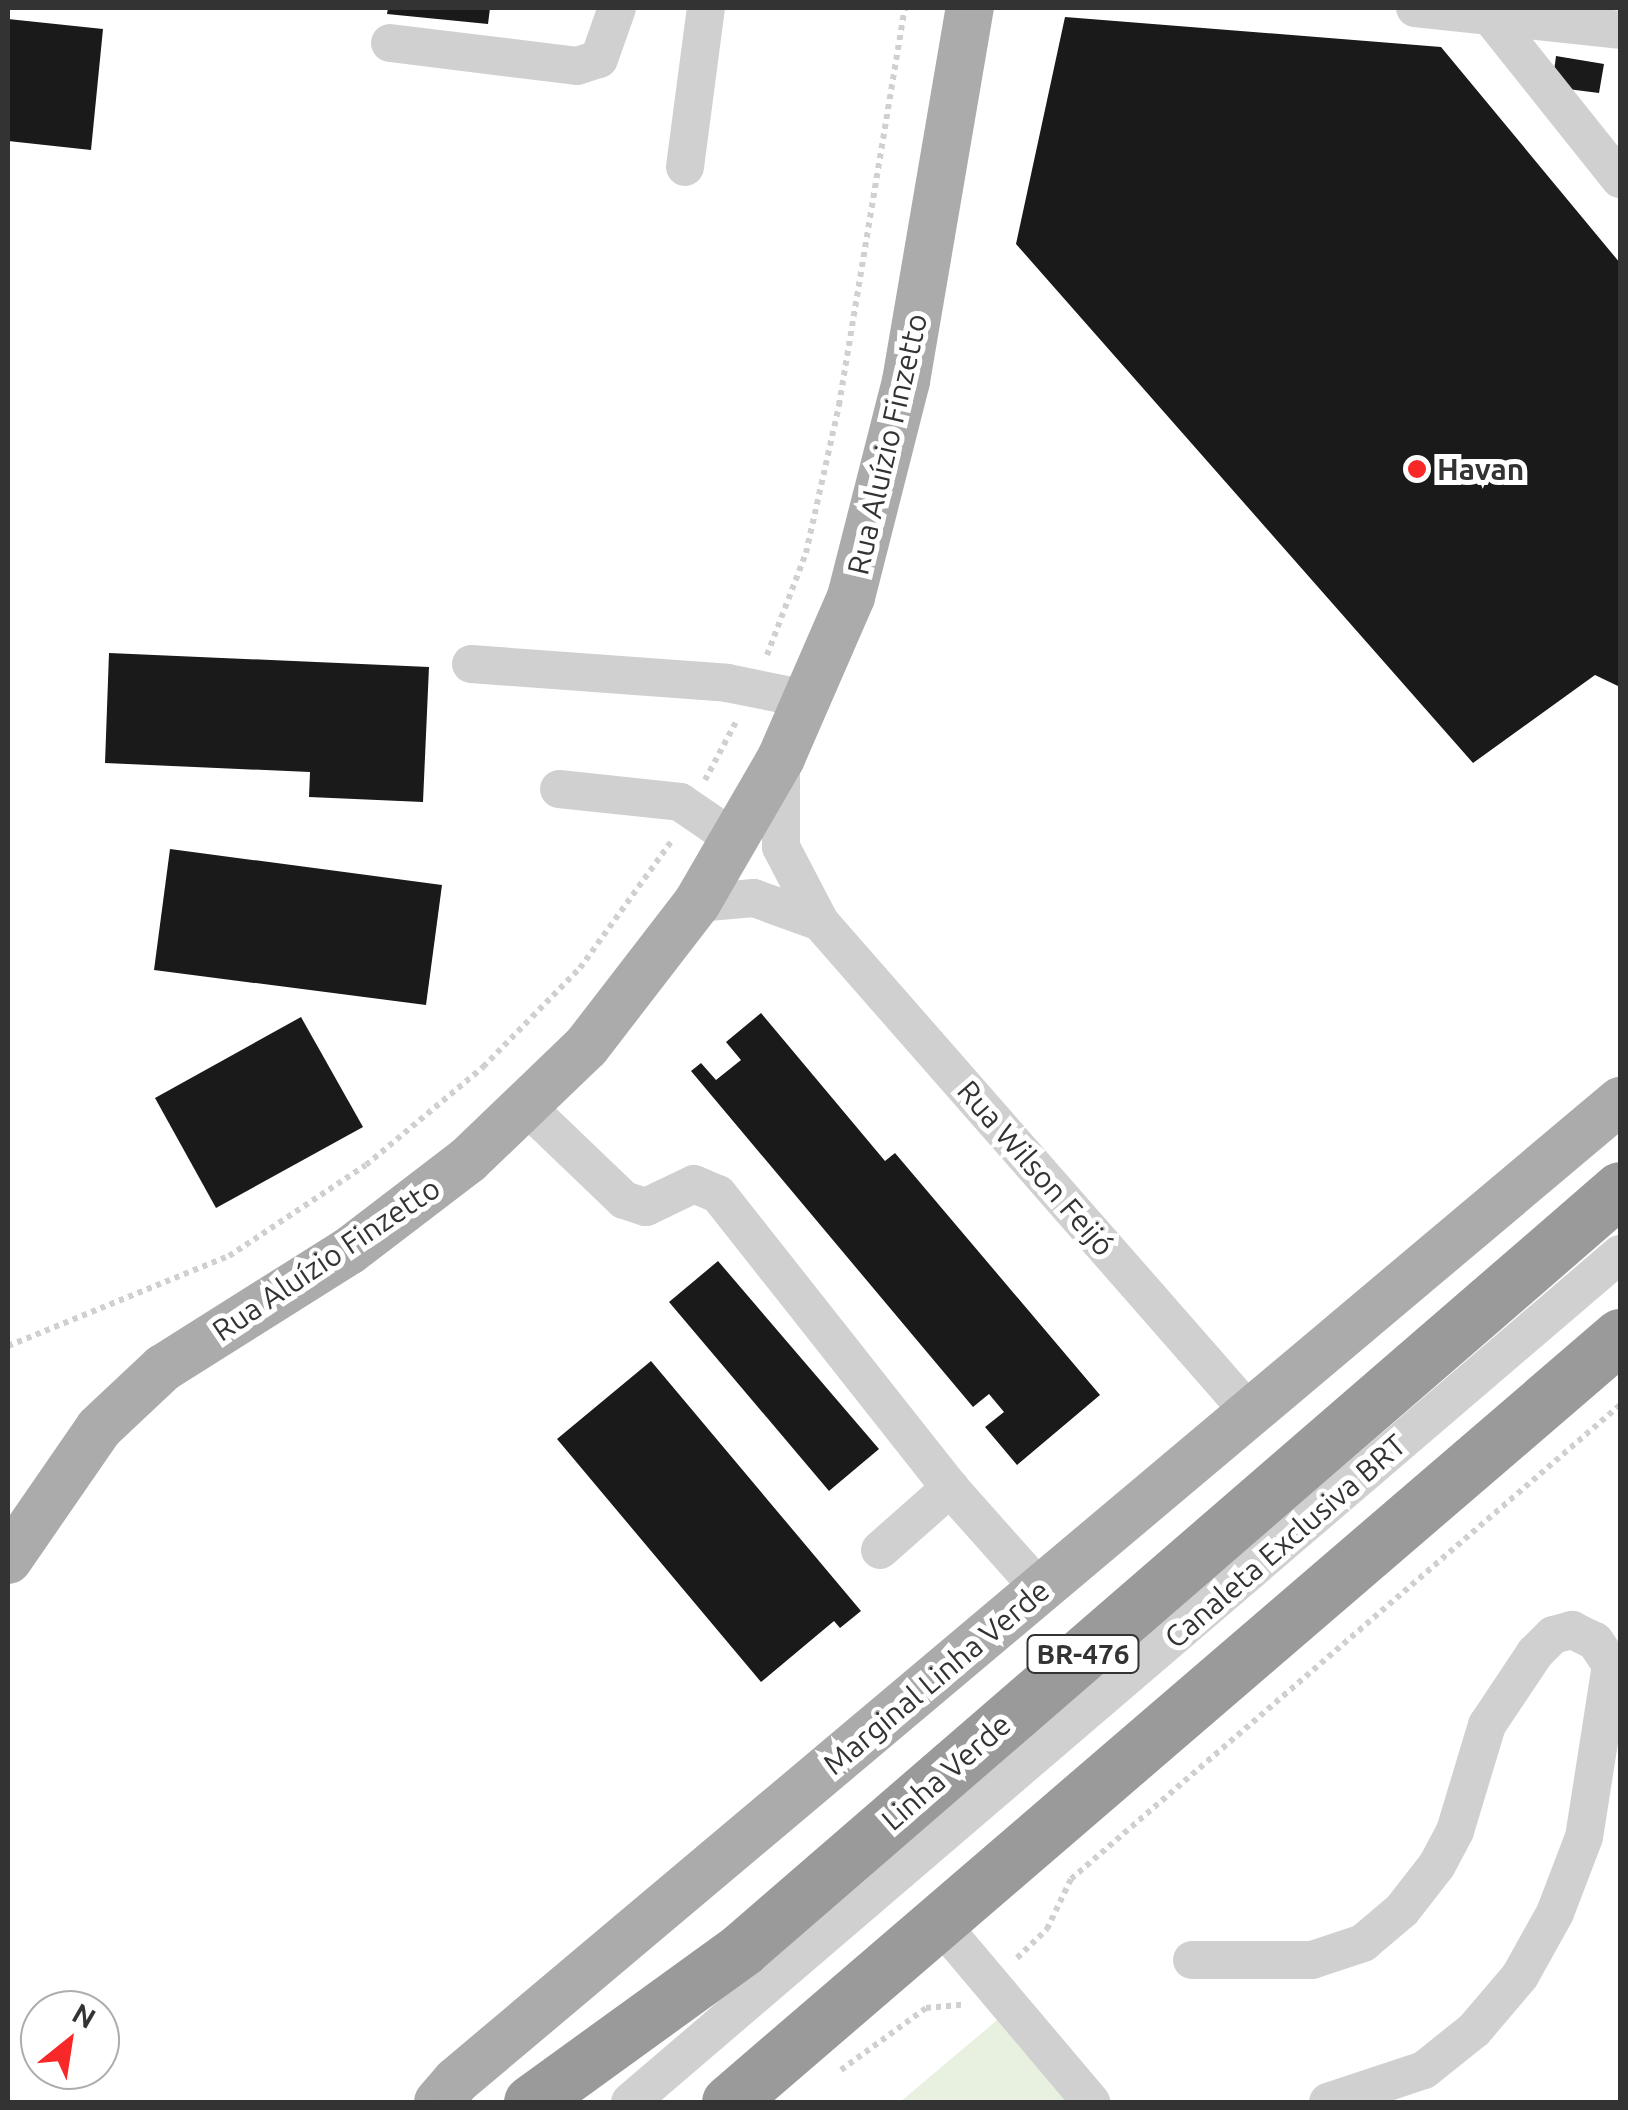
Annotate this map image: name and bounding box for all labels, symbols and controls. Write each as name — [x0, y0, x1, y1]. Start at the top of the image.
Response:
street label: Rua Aluízio Finzetto — [839, 310, 935, 578]
place label: Havan — [1437, 451, 1524, 487]
marker: Havan — [1406, 458, 1428, 480]
street label: Rua Wilson Feijó — [950, 1073, 1122, 1263]
street label: Rua Aluízio Finzetto — [205, 1169, 447, 1349]
street label: Canaleta Exclusiva BRT — [1157, 1427, 1413, 1655]
street label: Marginal Linha Verde — [816, 1572, 1056, 1782]
road number: BR-476 — [1026, 1631, 1140, 1677]
street label: Linha Verde — [874, 1706, 1018, 1838]
north arrow — [20, 1990, 120, 2090]
text: N — [67, 1997, 101, 2034]

